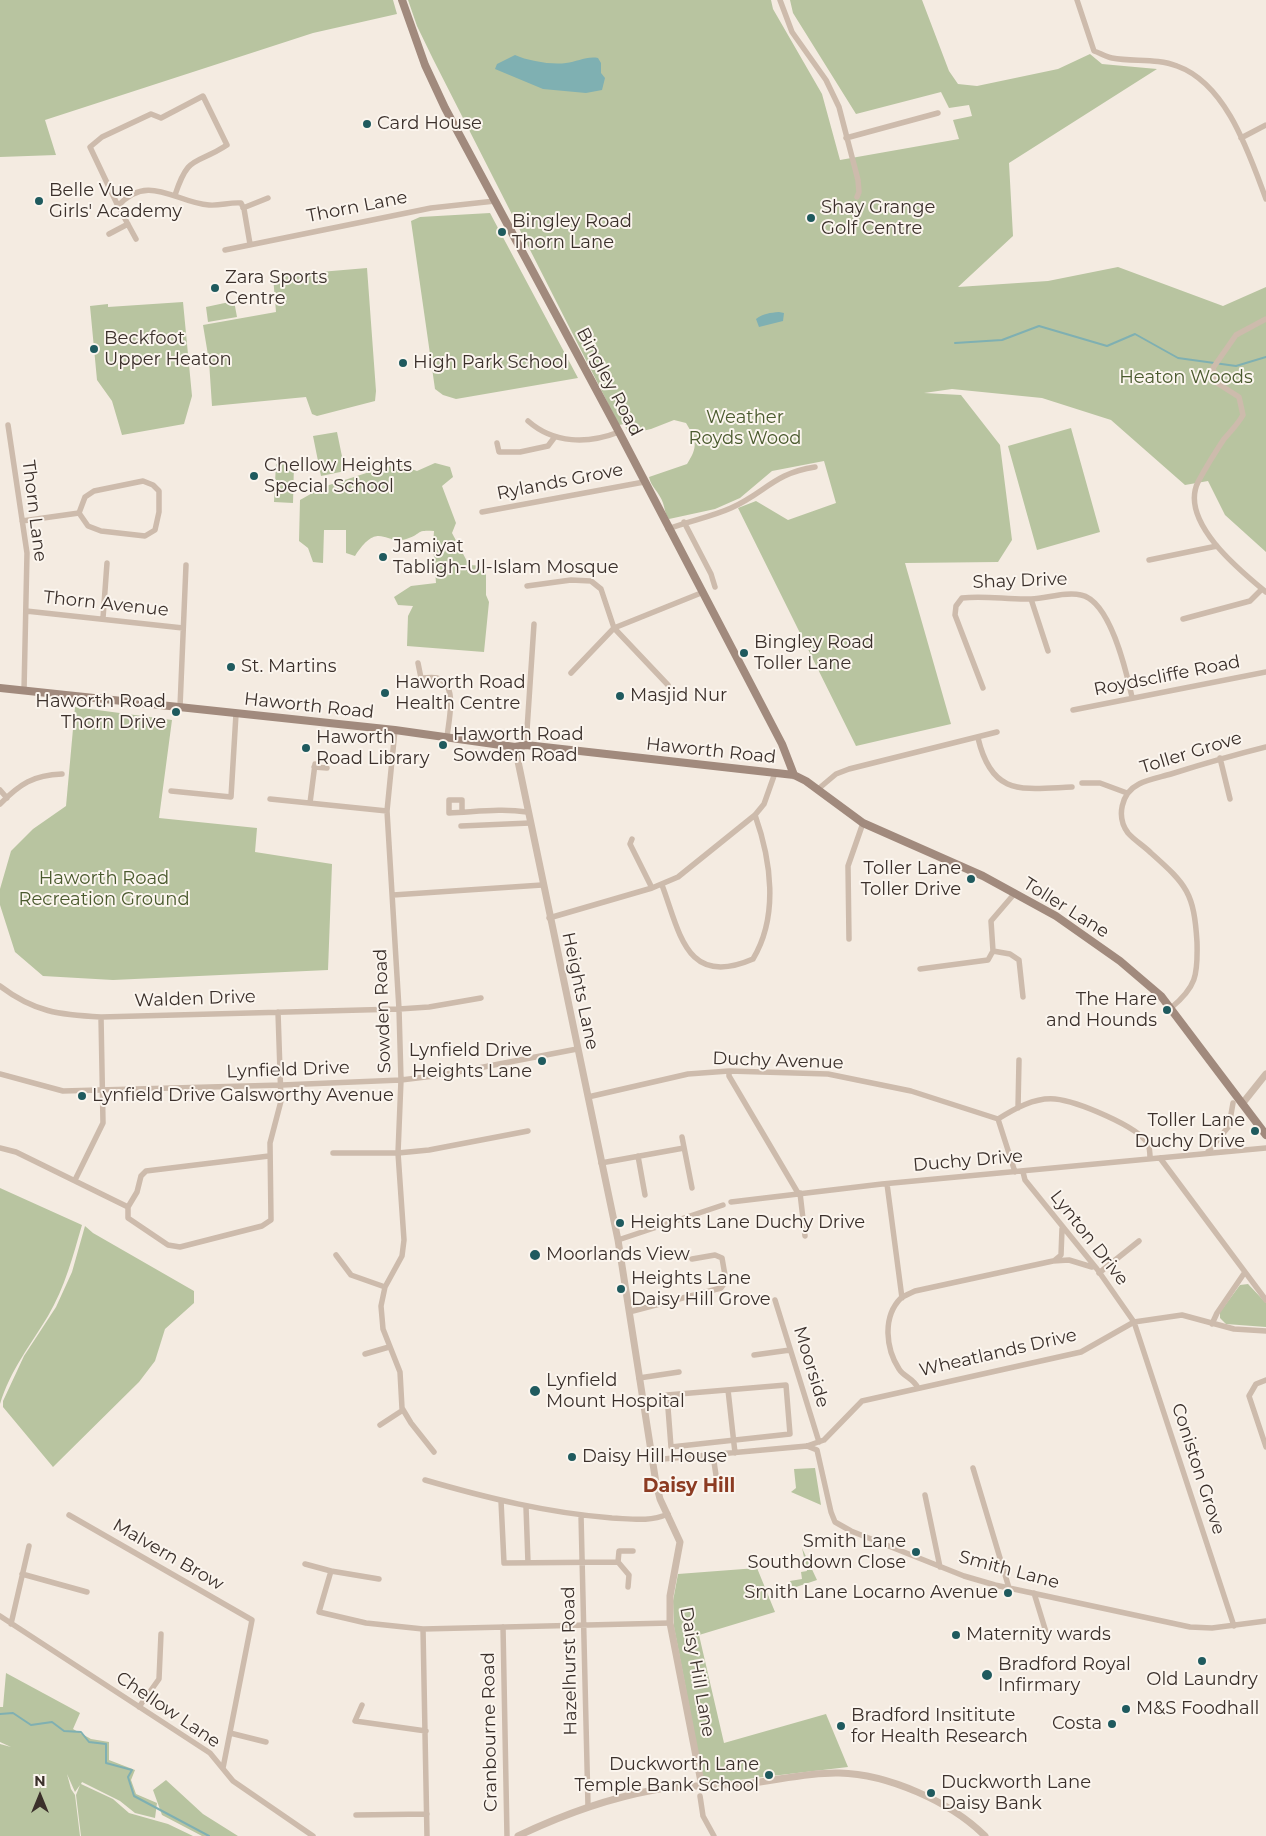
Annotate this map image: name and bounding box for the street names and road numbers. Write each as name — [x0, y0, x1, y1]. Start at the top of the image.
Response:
street label: Thorn Lane — [305, 187, 409, 227]
street label: Bingley Road — [571, 324, 647, 440]
street label: Thorn Lane — [17, 459, 51, 563]
street label: Rylands Grove — [495, 459, 625, 505]
street label: Shay Drive — [972, 569, 1068, 593]
street label: Thorn Avenue — [42, 587, 170, 621]
street label: Roydscliffe Road — [1092, 651, 1242, 701]
street label: Haworth Road — [243, 688, 375, 724]
street label: Toller Grove — [1137, 727, 1245, 779]
street label: Haworth Road — [645, 733, 777, 769]
street label: Toller Lane — [1019, 873, 1113, 943]
street label: Heights Lane — [557, 930, 603, 1052]
street label: Sowden Road — [370, 948, 396, 1074]
street label: Walden Drive — [134, 986, 256, 1012]
street label: Duchy Avenue — [712, 1048, 844, 1074]
street label: Lynfield Drive — [226, 1057, 350, 1083]
street label: Duchy Drive — [912, 1145, 1024, 1177]
street label: Lynton Drive — [1045, 1186, 1133, 1290]
street label: Moorside — [788, 1324, 834, 1410]
street label: Wheatlands Drive — [917, 1324, 1079, 1382]
street label: Coniston Grove — [1167, 1401, 1229, 1537]
street label: Malvern Brow — [109, 1515, 227, 1595]
street label: Smith Lane — [956, 1546, 1062, 1594]
street label: Hazelhurst Road — [558, 1586, 582, 1736]
street label: Daisy Hill Lane — [675, 1605, 719, 1739]
street label: Cranbourne Road — [478, 1652, 502, 1812]
street label: Chellow Lane — [112, 1667, 224, 1753]

